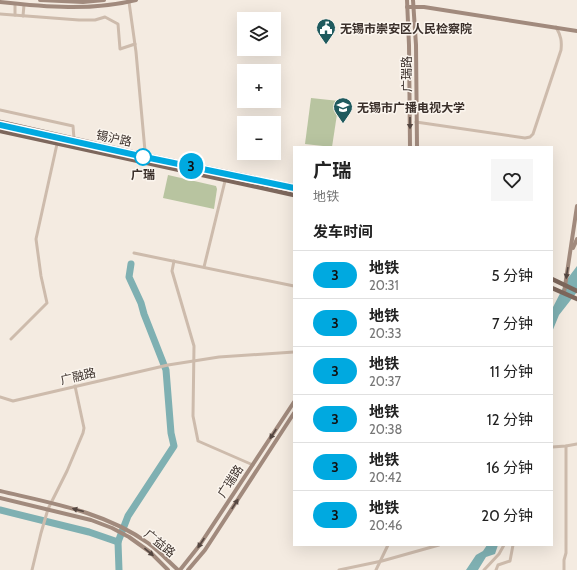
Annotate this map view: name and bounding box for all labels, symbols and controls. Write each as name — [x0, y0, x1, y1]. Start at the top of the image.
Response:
map controls — [237, 12, 281, 160]
button: layers — [237, 12, 281, 56]
public building icon: 无锡市崇安区人民检察院 — [315, 17, 337, 45]
place label: 无锡市崇安区人民检察院 — [340, 21, 472, 36]
street label: 广瑞路 — [399, 56, 414, 92]
button: + — [237, 64, 281, 108]
school or university icon: 无锡市广播电视大学 — [332, 96, 354, 124]
place label: 无锡市广播电视大学 — [357, 100, 465, 115]
button: − — [237, 116, 281, 160]
one-way arrow — [407, 117, 413, 130]
street label: 锡沪路 — [95, 127, 133, 149]
marker: 广瑞 — [134, 148, 152, 166]
line badge: 3 — [178, 153, 204, 179]
text: 3 — [187, 157, 195, 175]
text: 广瑞 — [313, 159, 351, 182]
button: heart — [491, 159, 533, 201]
place label: 广瑞 — [131, 167, 155, 182]
text: 地铁 — [313, 188, 339, 204]
text: 发车时间 — [313, 223, 373, 241]
text: 地铁 — [369, 259, 399, 277]
text: 3 — [331, 266, 339, 284]
one-way arrow — [564, 266, 570, 279]
text: 5 分钟 — [492, 267, 533, 285]
text: 20:31 — [369, 277, 399, 293]
text: 地铁 — [369, 307, 399, 325]
text: 3 — [331, 314, 339, 332]
text: 7 分钟 — [492, 315, 533, 333]
text: 20:33 — [369, 325, 402, 341]
text: 地铁 — [369, 355, 399, 373]
text: 3 — [331, 362, 339, 380]
text: 11 分钟 — [490, 363, 533, 381]
street label: 广融路 — [59, 365, 97, 387]
text: 20:37 — [369, 373, 401, 389]
text: 地铁 — [369, 403, 399, 421]
text: 3 — [331, 410, 339, 428]
text: 12 分钟 — [487, 411, 533, 429]
text: 20:38 — [369, 421, 403, 437]
one-way arrow — [269, 429, 277, 439]
text: 地铁 — [369, 451, 399, 469]
text: 3 — [331, 458, 339, 476]
text: 16 分钟 — [486, 459, 533, 477]
street label: 广瑞路 — [214, 462, 246, 500]
text: 20:42 — [369, 469, 402, 485]
one-way arrow — [231, 499, 239, 509]
text: 地铁 — [369, 499, 399, 517]
text: 3 — [331, 506, 339, 524]
one-way arrow — [72, 507, 84, 513]
text: 20 分钟 — [481, 507, 533, 525]
text: 20:46 — [369, 517, 403, 533]
street label: 广益路 — [141, 526, 179, 560]
one-way arrow — [198, 537, 205, 549]
one-way arrow — [144, 548, 155, 557]

